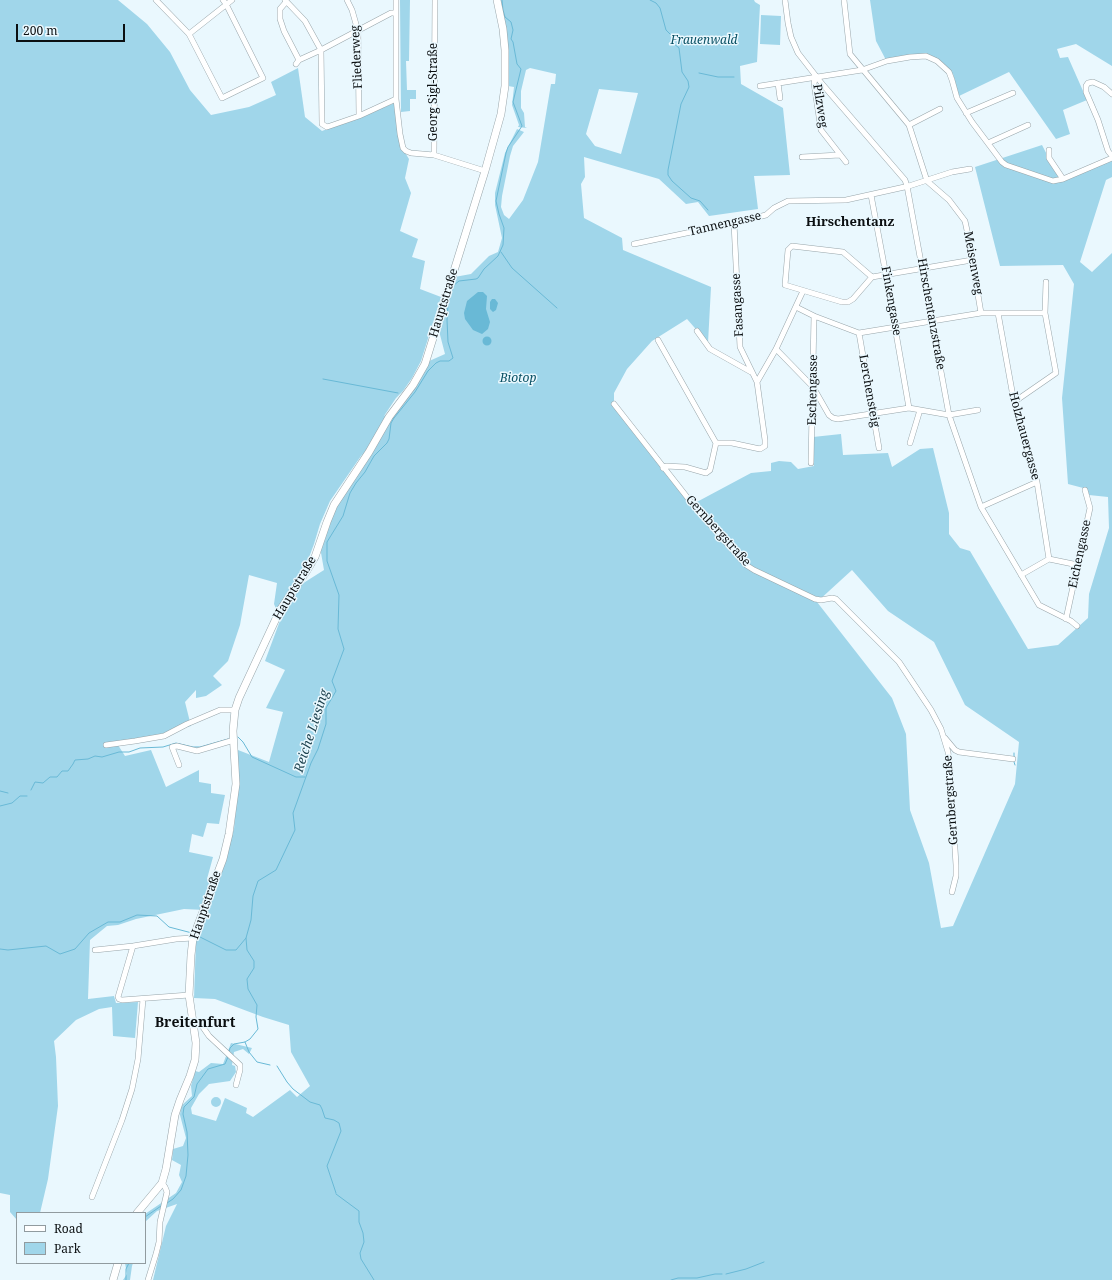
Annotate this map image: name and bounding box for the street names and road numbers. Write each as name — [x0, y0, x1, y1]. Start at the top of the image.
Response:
street label: Fliederweg — [348, 25, 366, 89]
street label: Georg Sigl-Straße — [427, 43, 441, 141]
street label: Pilzweg — [809, 83, 831, 129]
street label: Tannengasse — [687, 209, 763, 239]
street label: Meisenweg — [960, 230, 986, 296]
street label: Hirschentanzstraße — [914, 257, 948, 371]
street label: Finkengasse — [878, 265, 904, 337]
street label: Hauptstraße — [427, 267, 461, 339]
street label: Fasangasse — [729, 273, 747, 337]
street label: Eschengasse — [805, 354, 821, 426]
street label: Lerchensteig — [856, 354, 882, 428]
street label: Holzhauergasse — [1005, 390, 1043, 482]
street label: Gernbergstraße — [682, 493, 754, 569]
street label: Eichengasse — [1066, 519, 1094, 589]
street label: Hauptstraße — [270, 554, 320, 622]
street label: Gernbergstraße — [941, 754, 961, 846]
street label: Hauptstraße — [188, 869, 224, 941]

